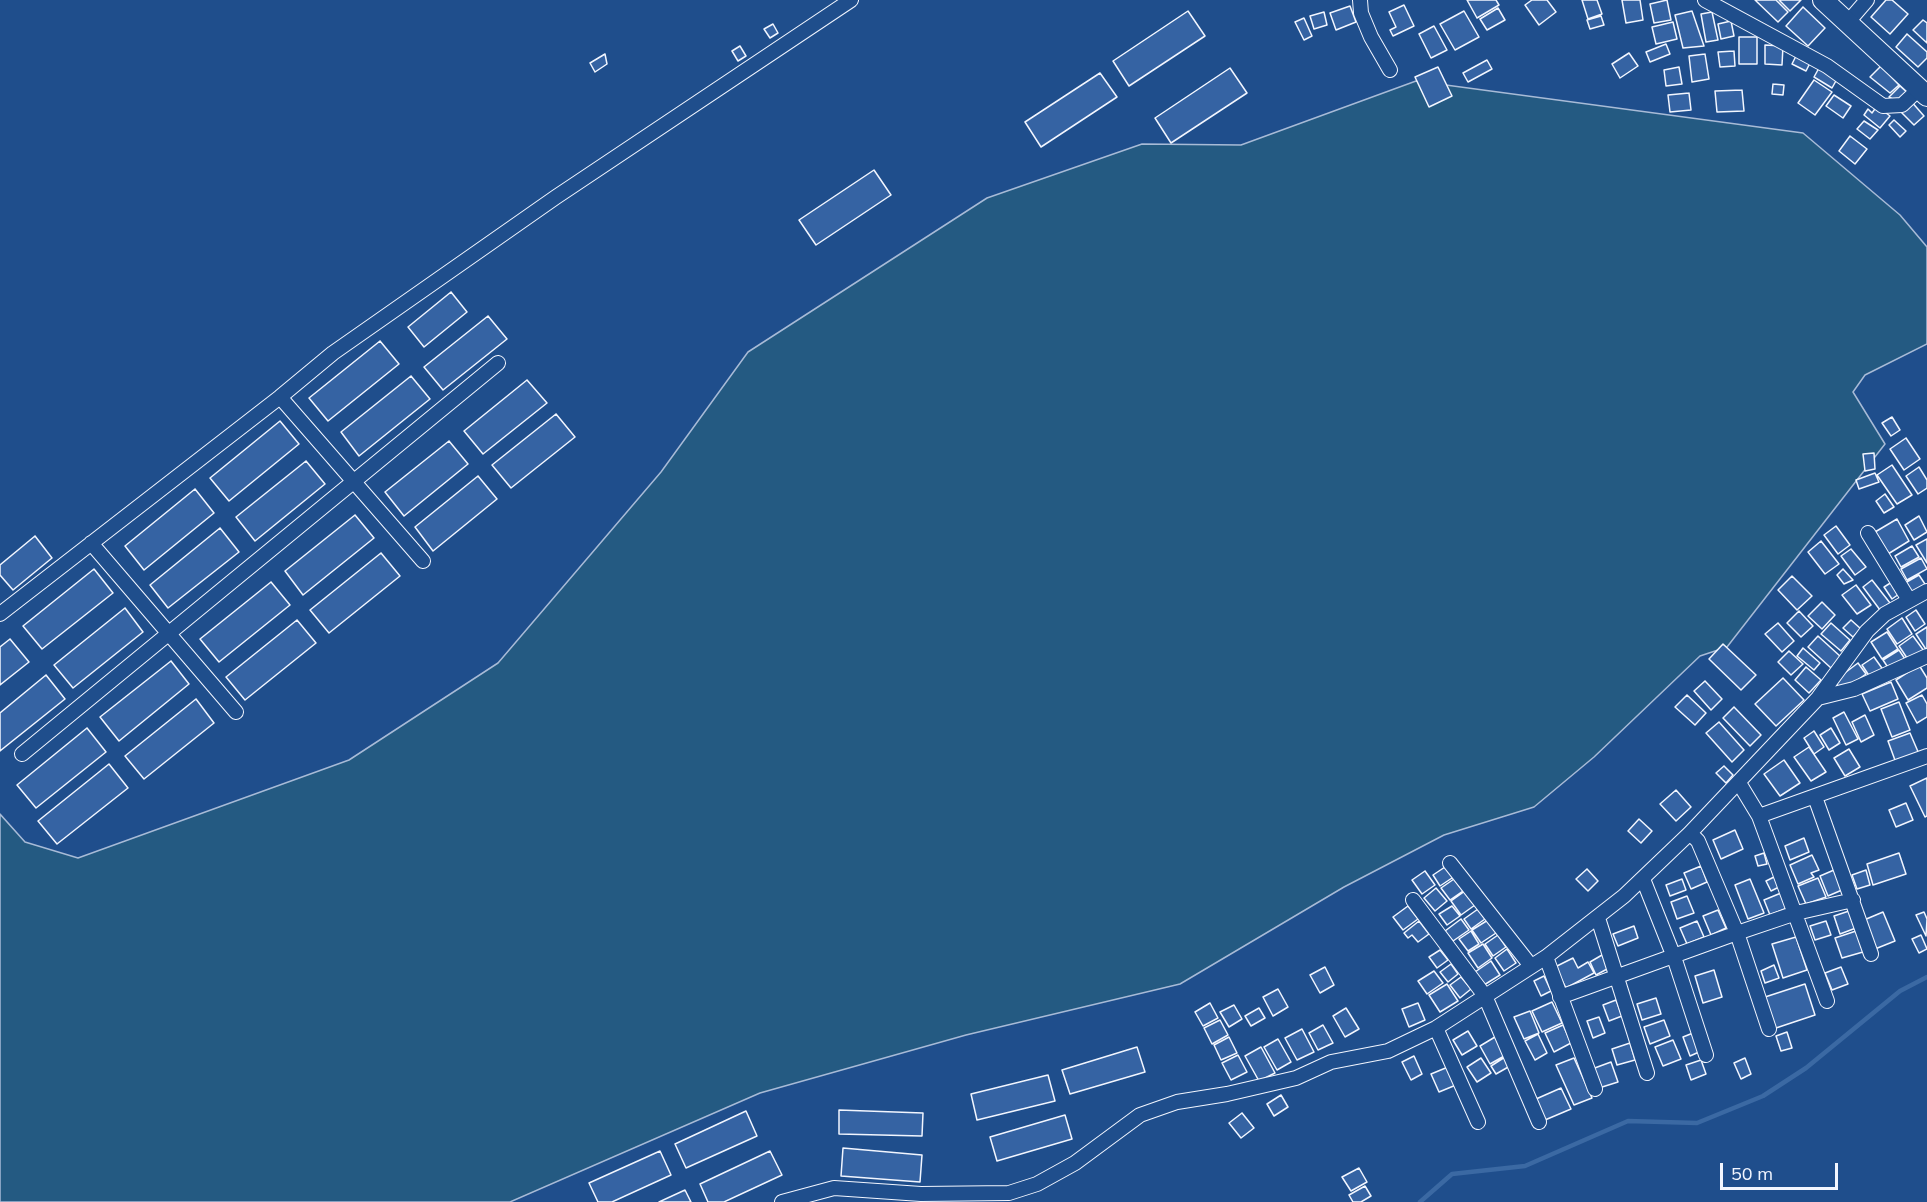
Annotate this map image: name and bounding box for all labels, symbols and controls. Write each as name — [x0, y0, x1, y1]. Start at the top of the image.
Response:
scale bar — [1723, 1151, 1842, 1189]
text: 50 m — [1731, 1162, 1773, 1185]

